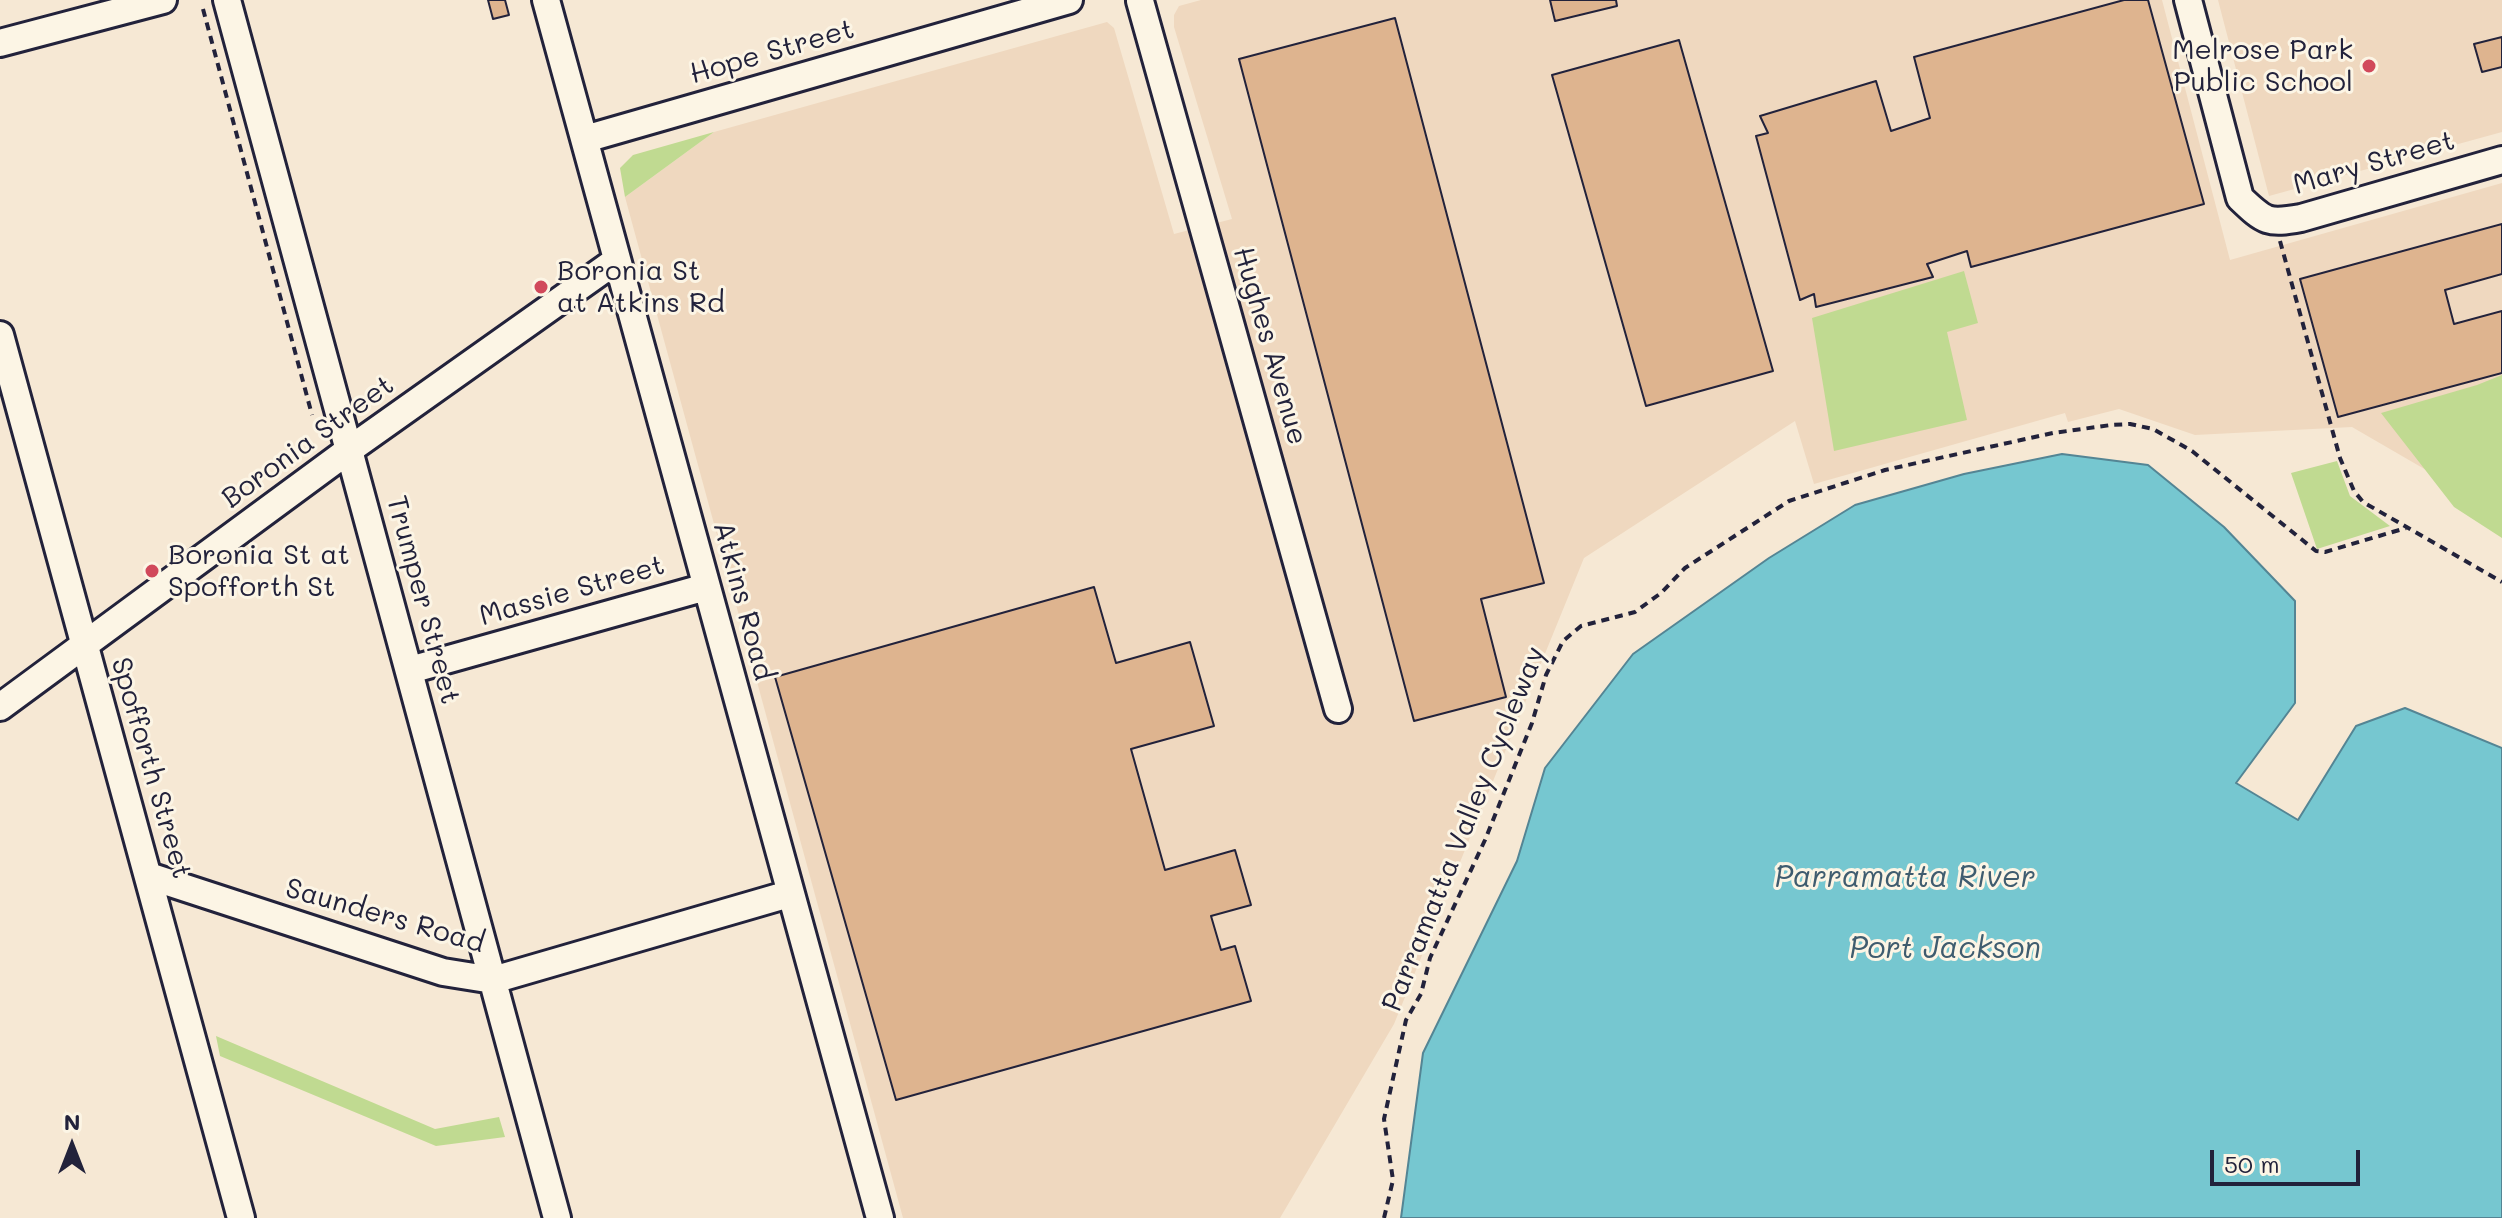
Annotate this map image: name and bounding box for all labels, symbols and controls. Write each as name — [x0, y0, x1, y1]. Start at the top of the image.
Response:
street label: Hope Street — [686, 13, 858, 91]
place label: Melrose Park Public School — [2172, 33, 2353, 99]
marker: Melrose Park Public School — [2360, 57, 2378, 75]
street label: Mary Street — [2289, 124, 2459, 202]
street label: Hughes Avenue — [1226, 243, 1314, 449]
place label: Boronia St at Atkins Rd — [557, 254, 725, 320]
marker: Boronia St at Atkins Rd — [532, 278, 550, 296]
street label: Boronia Street — [216, 368, 400, 516]
street label: Trumper Street — [379, 492, 467, 708]
street label: Atkins Road — [706, 518, 780, 684]
place label: Boronia St at Spofforth St — [168, 538, 350, 604]
street label: Massie Street — [476, 549, 668, 633]
marker: Boronia St at Spofforth St — [143, 562, 161, 580]
street label: Parramatta Valley Cycleway — [1375, 642, 1553, 1016]
street label: Spofforth Street — [103, 654, 199, 882]
water label: Parramatta River — [1774, 860, 2036, 896]
street label: Saunders Road — [282, 872, 488, 960]
water label: Port Jackson — [1849, 931, 2041, 967]
north arrow — [32, 1106, 112, 1186]
text: N — [64, 1107, 80, 1136]
scale bar — [2214, 1134, 2364, 1184]
text: 50 m — [2224, 1148, 2280, 1179]

